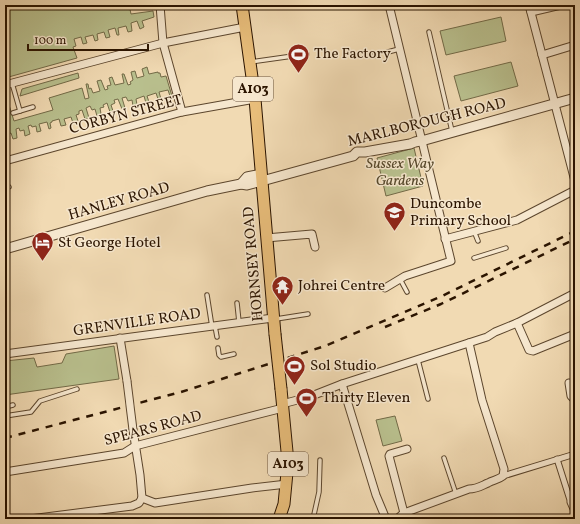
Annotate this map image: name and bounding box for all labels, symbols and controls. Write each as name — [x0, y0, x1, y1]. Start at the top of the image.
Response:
scale bar — [28, 26, 148, 52]
text: 100 m — [34, 33, 67, 49]
sports icon: The Factory — [286, 41, 312, 74]
place label: The Factory — [314, 44, 391, 65]
road number: A103 — [233, 77, 273, 101]
street label: CORBYN STREET — [67, 90, 185, 140]
street label: MARLBOROUGH ROAD — [346, 93, 508, 153]
park label: Sussex Way Gardens — [366, 154, 434, 192]
street label: HANLEY ROAD — [66, 177, 172, 227]
place label: Duncombe Primary School — [410, 194, 511, 232]
school or university icon: Duncombe Primary School — [381, 200, 407, 233]
street label: HORNSEY ROAD — [239, 206, 269, 322]
hotel icon: St George Hotel — [29, 230, 55, 263]
place label: St George Hotel — [58, 233, 161, 254]
temple icon: Johrei Centre — [269, 273, 295, 306]
place label: Johrei Centre — [298, 276, 385, 297]
street label: GRENVILLE ROAD — [72, 304, 202, 342]
sports icon: Sol Studio — [282, 353, 308, 386]
place label: Sol Studio — [310, 356, 377, 377]
sports icon: Thirty Eleven — [294, 385, 320, 418]
place label: Thirty Eleven — [322, 388, 410, 409]
street label: SPEARS ROAD — [102, 406, 204, 452]
road number: A103 — [268, 452, 308, 476]

